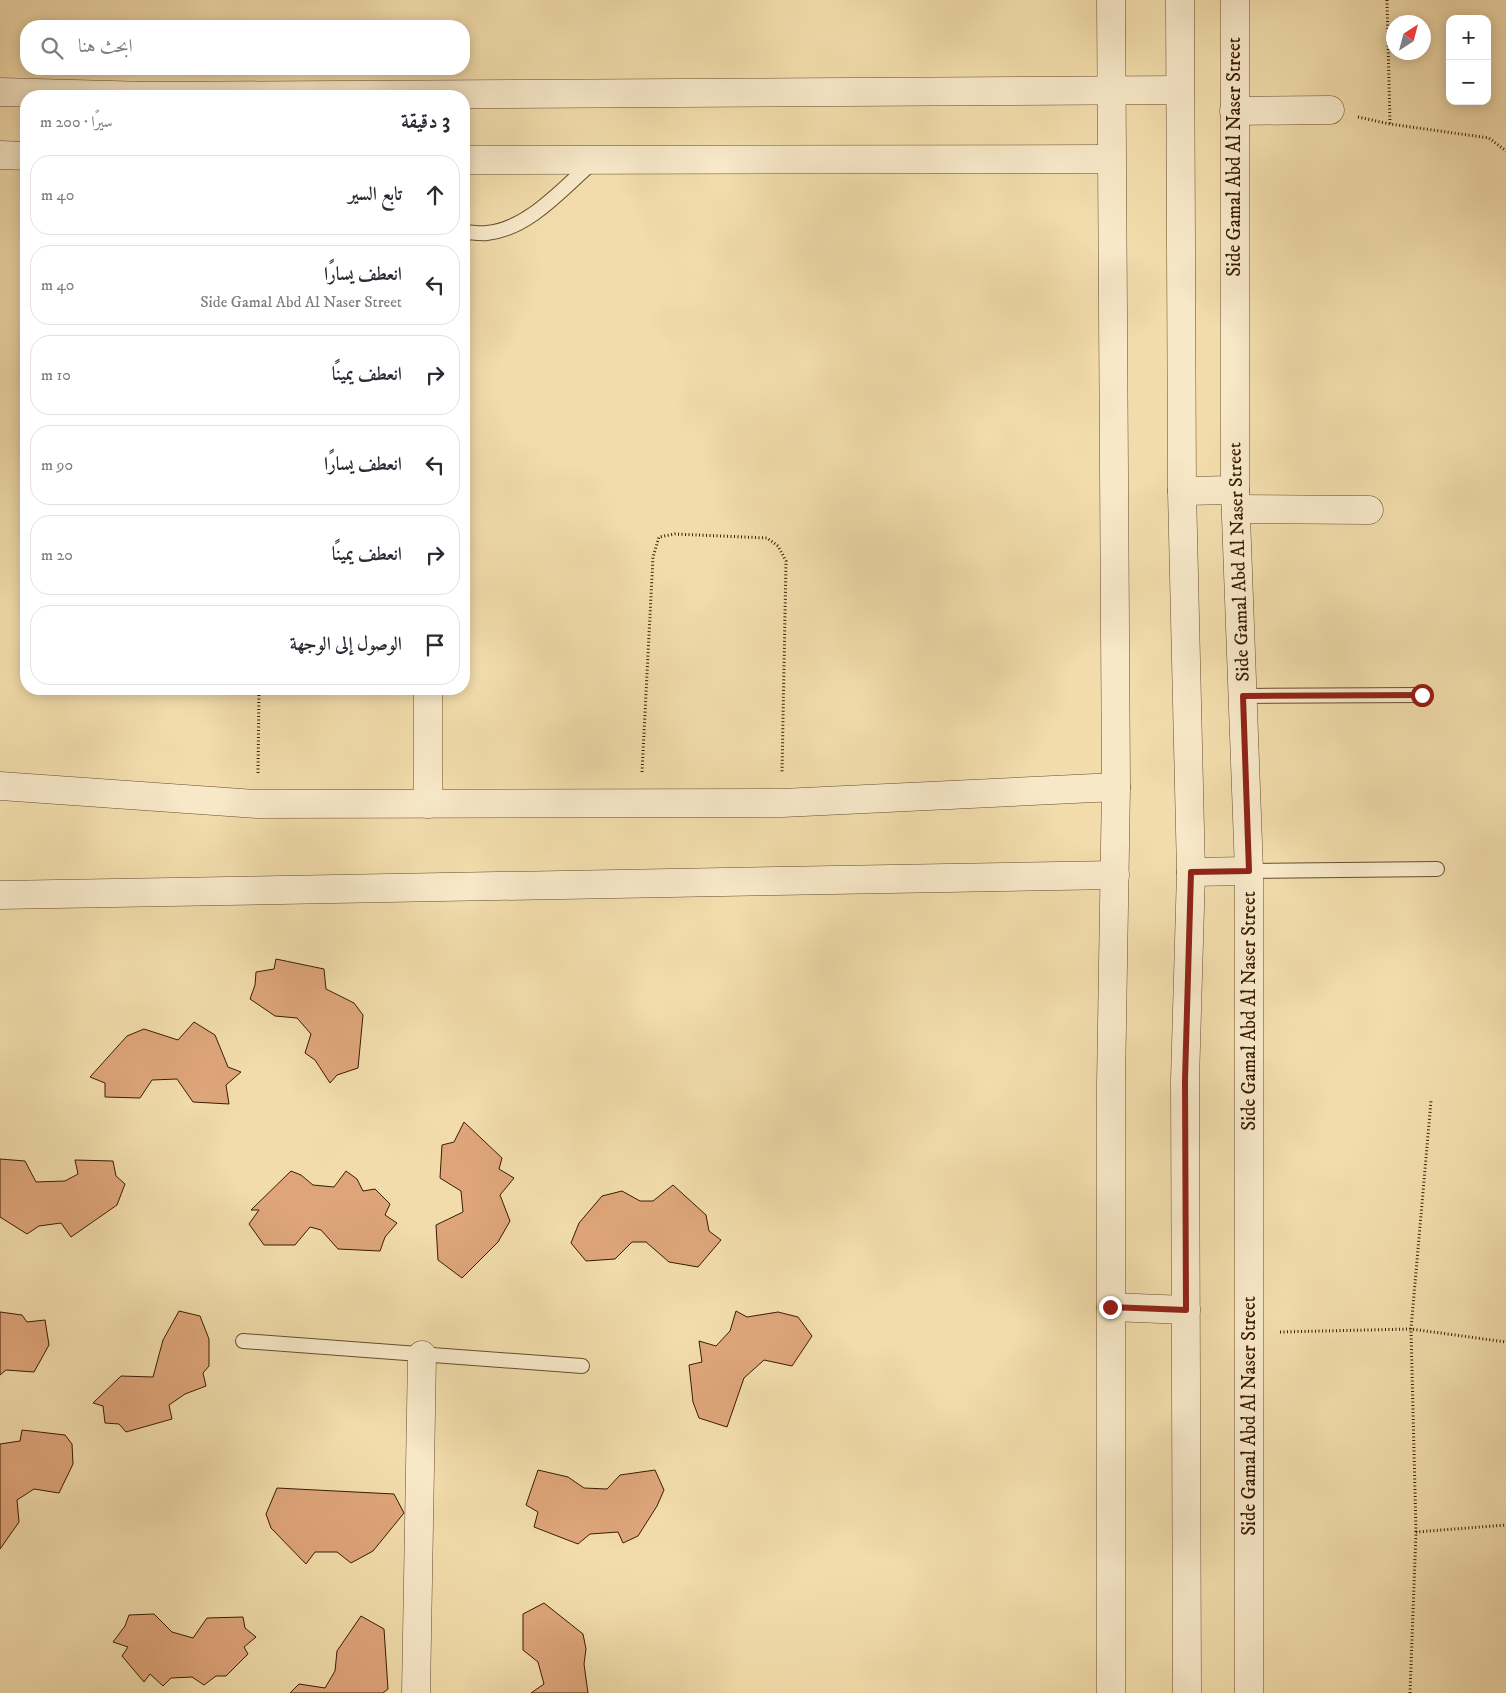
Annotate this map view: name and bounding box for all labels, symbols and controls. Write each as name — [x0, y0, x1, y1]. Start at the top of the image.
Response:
north arrow — [1386, 15, 1431, 60]
map controls — [1446, 15, 1491, 105]
button: + — [1446, 15, 1491, 60]
search box — [20, 20, 470, 75]
icon: search — [38, 34, 66, 62]
text: ابحث هنا — [78, 35, 133, 58]
street label: Side Gamal Abd Al Naser Street — [1223, 37, 1246, 277]
button: − — [1446, 60, 1491, 105]
text: 3 دقيقة — [401, 109, 450, 135]
text: سيرًا · 200 m — [40, 112, 113, 132]
icon: ahead — [421, 181, 449, 209]
text: تابع السير — [348, 183, 402, 206]
text: 40 m — [41, 185, 74, 205]
text: انعطف يسارًا — [324, 263, 402, 286]
icon: left — [421, 271, 449, 299]
text: 40 m — [41, 275, 74, 295]
text: Side Gamal Abd Al Naser Street — [200, 292, 402, 312]
icon: right — [421, 361, 449, 389]
text: انعطف يمينًا — [332, 363, 402, 386]
text: 10 m — [41, 365, 71, 385]
street label: Side Gamal Abd Al Naser Street — [1223, 442, 1255, 682]
icon: left — [421, 451, 449, 479]
text: انعطف يسارًا — [324, 453, 402, 476]
text: 90 m — [41, 455, 73, 475]
icon: right — [421, 541, 449, 569]
text: انعطف يمينًا — [332, 543, 402, 566]
text: 20 m — [41, 545, 73, 565]
icon: arrive — [421, 631, 449, 659]
text: الوصول إلى الوجهة — [290, 633, 402, 656]
route start — [1411, 684, 1434, 707]
street label: Side Gamal Abd Al Naser Street — [1238, 891, 1261, 1131]
route end — [1099, 1296, 1122, 1319]
street label: Side Gamal Abd Al Naser Street — [1238, 1296, 1261, 1536]

